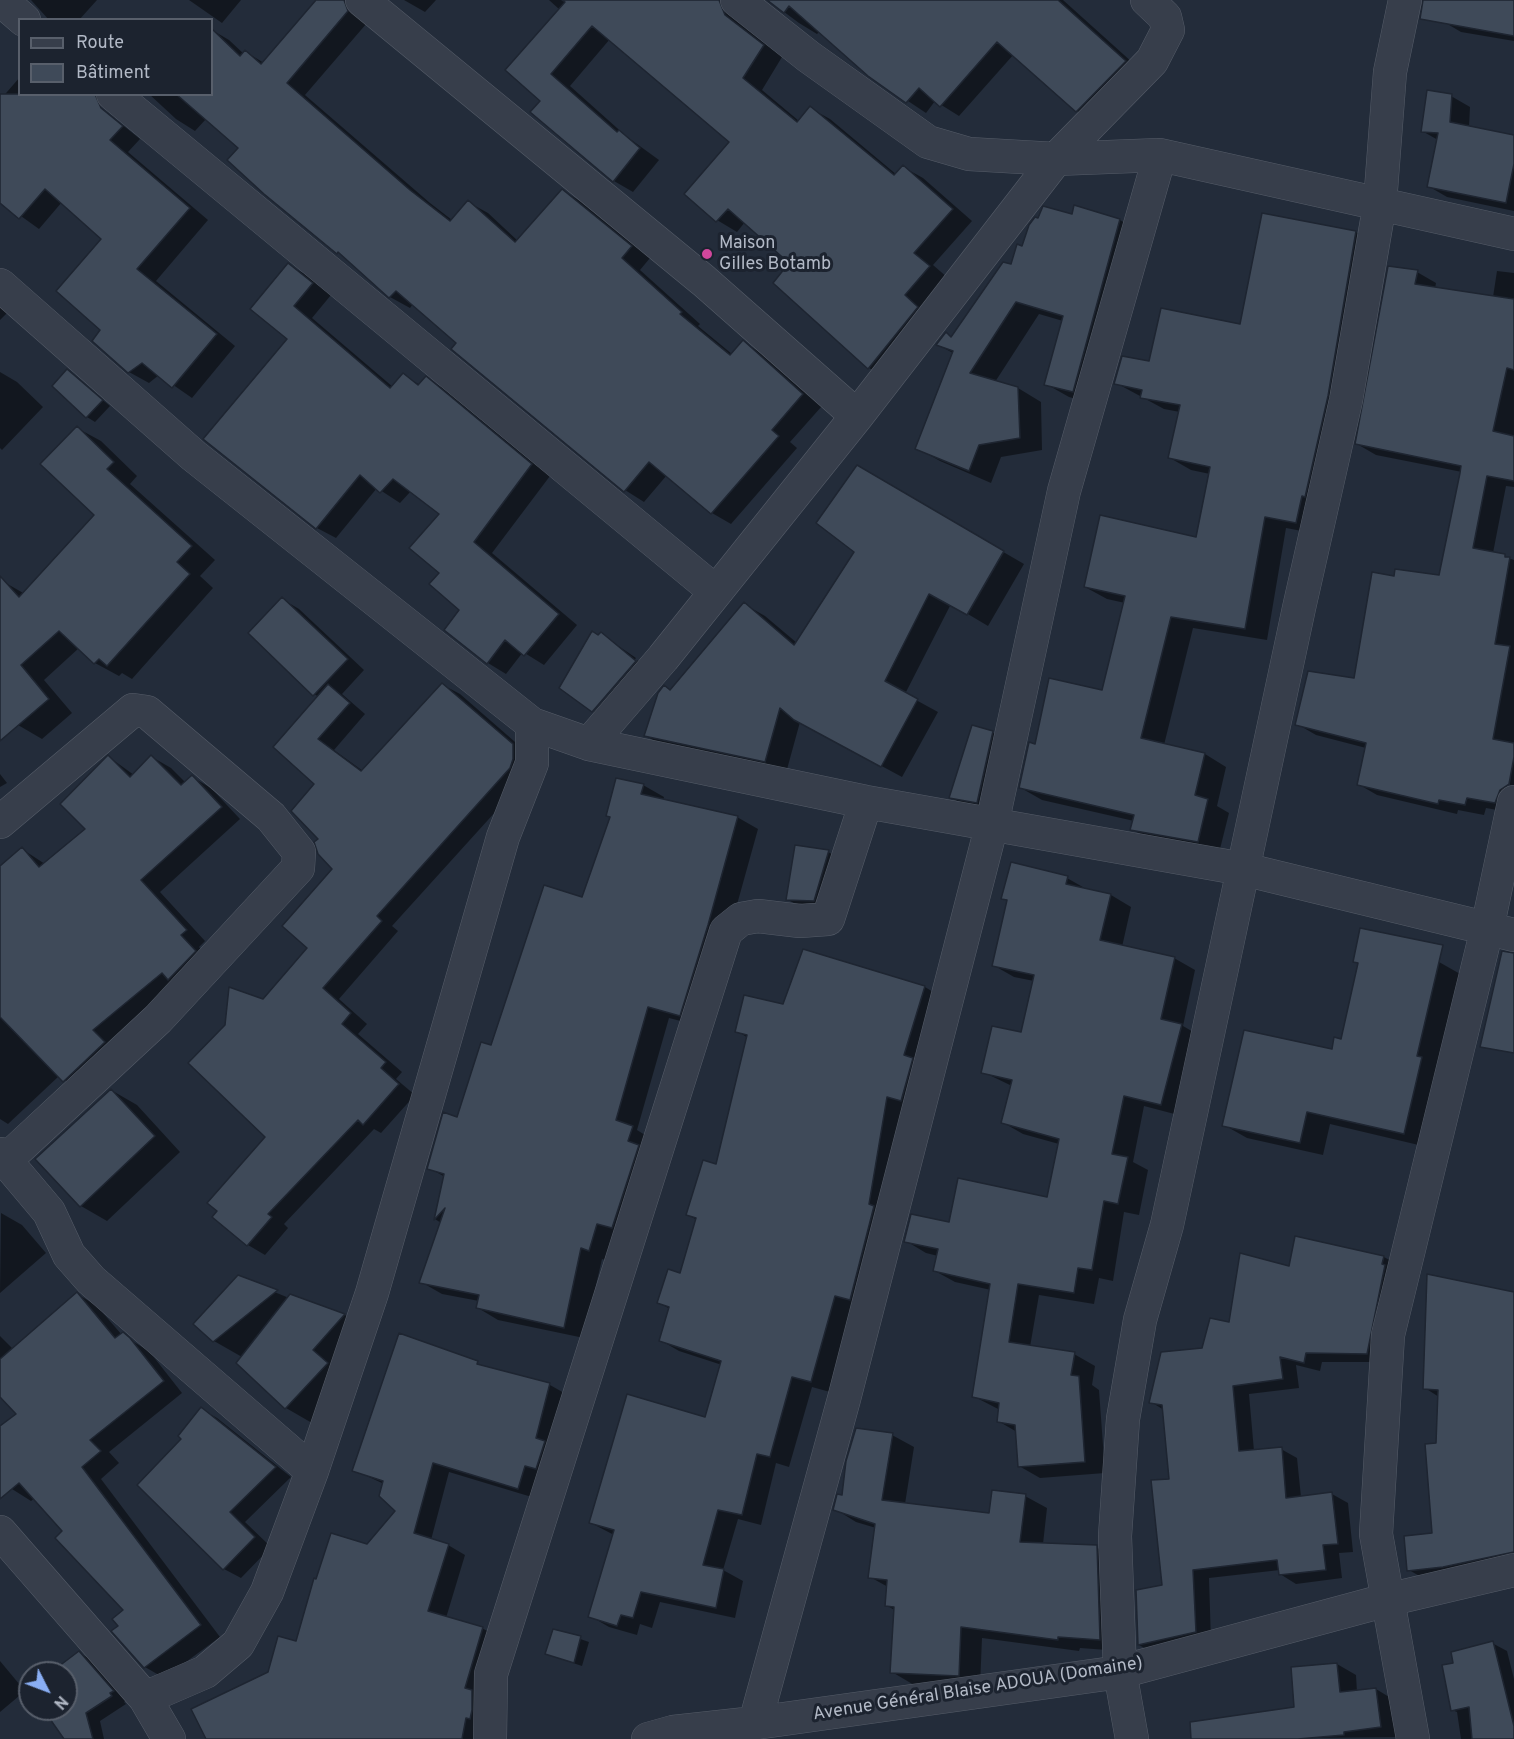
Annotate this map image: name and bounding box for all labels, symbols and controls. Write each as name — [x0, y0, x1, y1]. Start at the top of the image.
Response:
legend — [18, 18, 213, 96]
text: Route — [76, 32, 124, 55]
text: Bâtiment — [76, 62, 150, 85]
place label: Maison Gilles Botamb — [719, 233, 831, 276]
marker: Maison Gilles Botamb — [700, 247, 714, 261]
street label: Avenue Général Blaise ADOUA (Domaine) — [812, 1653, 1144, 1727]
north arrow — [18, 1661, 78, 1721]
text: N — [49, 1691, 71, 1713]

